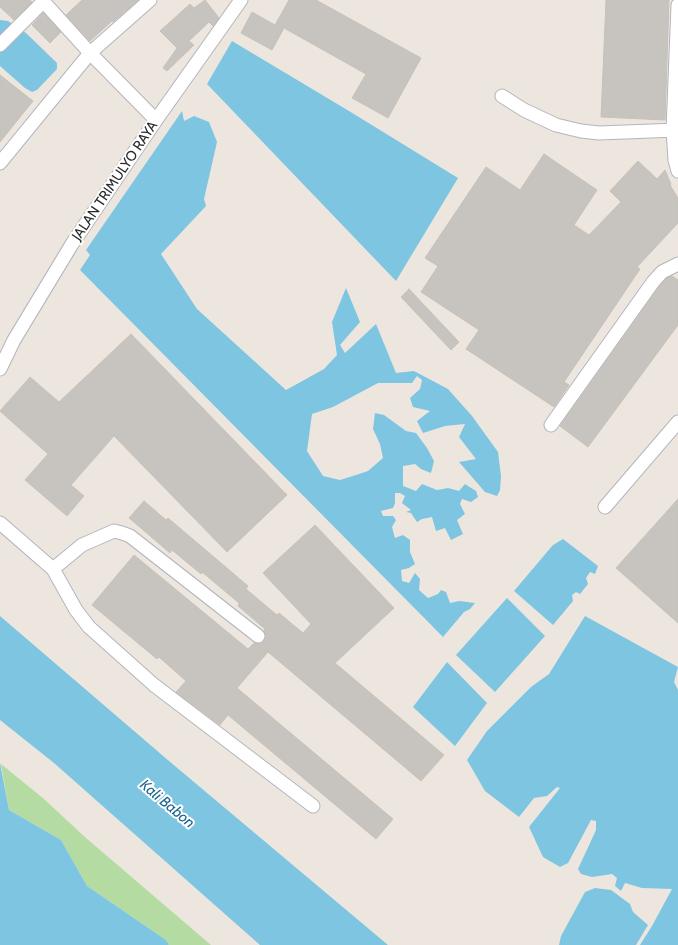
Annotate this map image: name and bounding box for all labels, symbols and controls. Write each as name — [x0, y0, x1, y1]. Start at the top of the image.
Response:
street label: JALAN TRIMULYO RAYA — [69, 118, 161, 244]
water label: Kali Babon — [136, 776, 198, 832]

